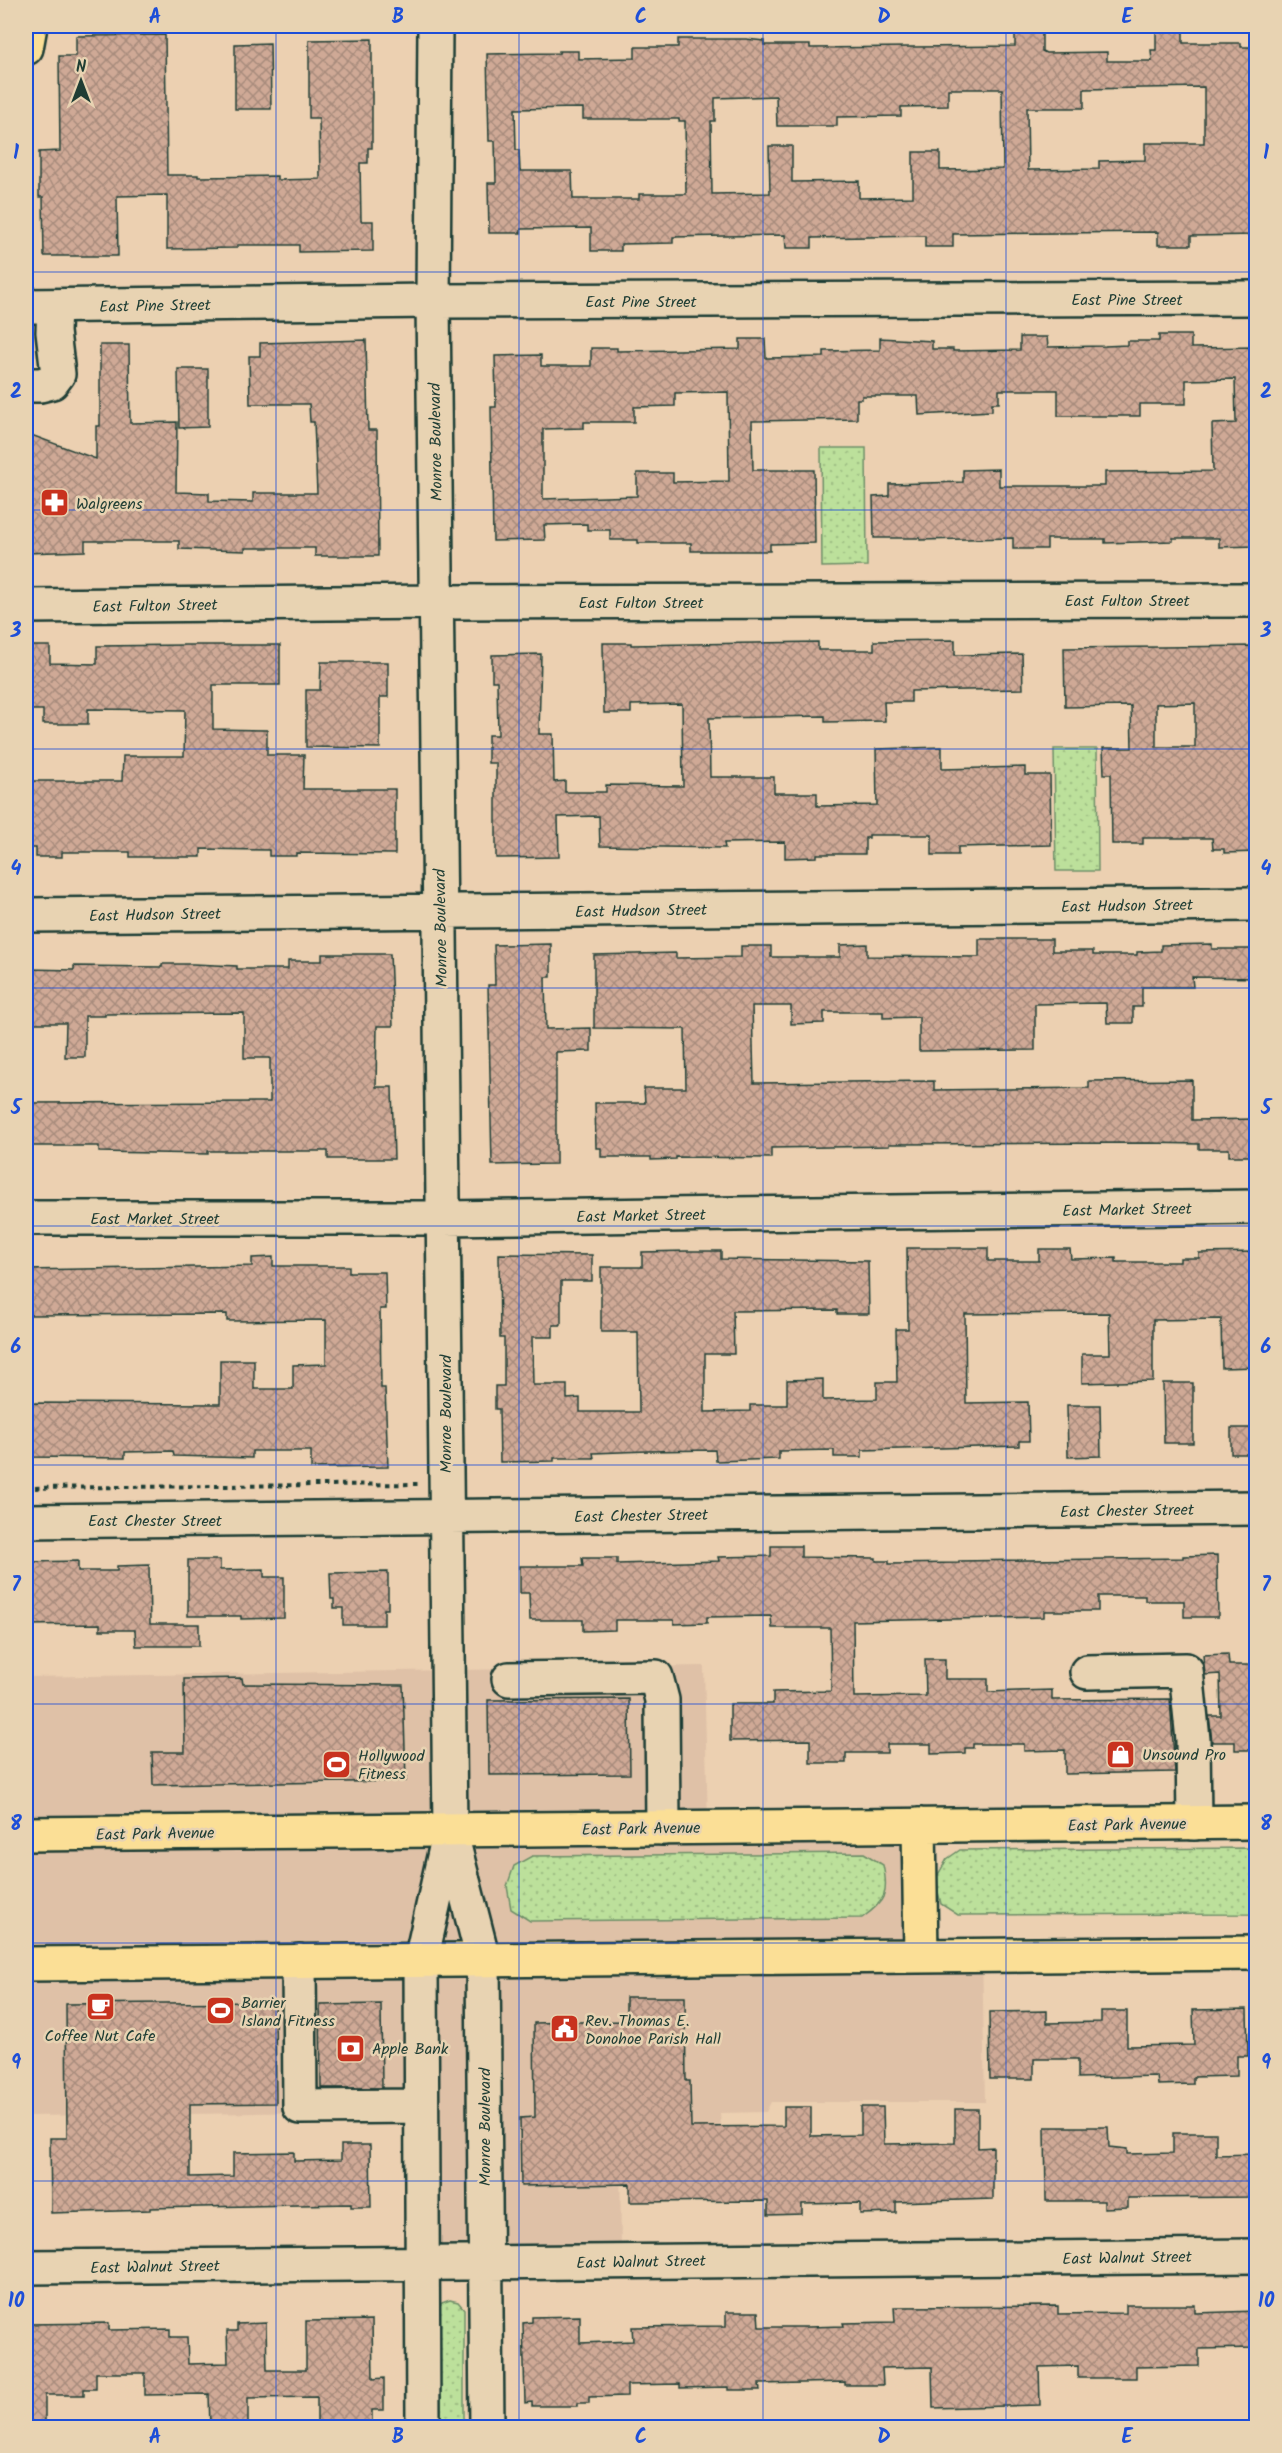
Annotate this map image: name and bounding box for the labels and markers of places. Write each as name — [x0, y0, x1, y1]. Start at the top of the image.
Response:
pharmacy icon: Walgreens — [39, 487, 71, 519]
place label: Walgreens — [76, 492, 143, 517]
shop icon: Unsound Pro — [1105, 1738, 1137, 1770]
place label: Unsound Pro — [1142, 1743, 1226, 1768]
place label: Hollywood Fitness — [358, 1744, 426, 1787]
sports icon: Hollywood Fitness — [321, 1748, 353, 1780]
cafe icon: Coffee Nut Cafe — [84, 1991, 116, 2023]
place label: Barrier Island Fitness — [241, 1991, 335, 2034]
sports icon: Barrier Island Fitness — [204, 1995, 236, 2027]
place label: Rev. Thomas E. Donohoe Parish Hall — [585, 2009, 721, 2052]
public building icon: Rev. Thomas E. Donohoe Parish Hall — [548, 2013, 580, 2045]
place label: Coffee Nut Cafe — [44, 2024, 156, 2049]
bank icon: Apple Bank — [335, 2032, 367, 2064]
place label: Apple Bank — [372, 2037, 449, 2062]

